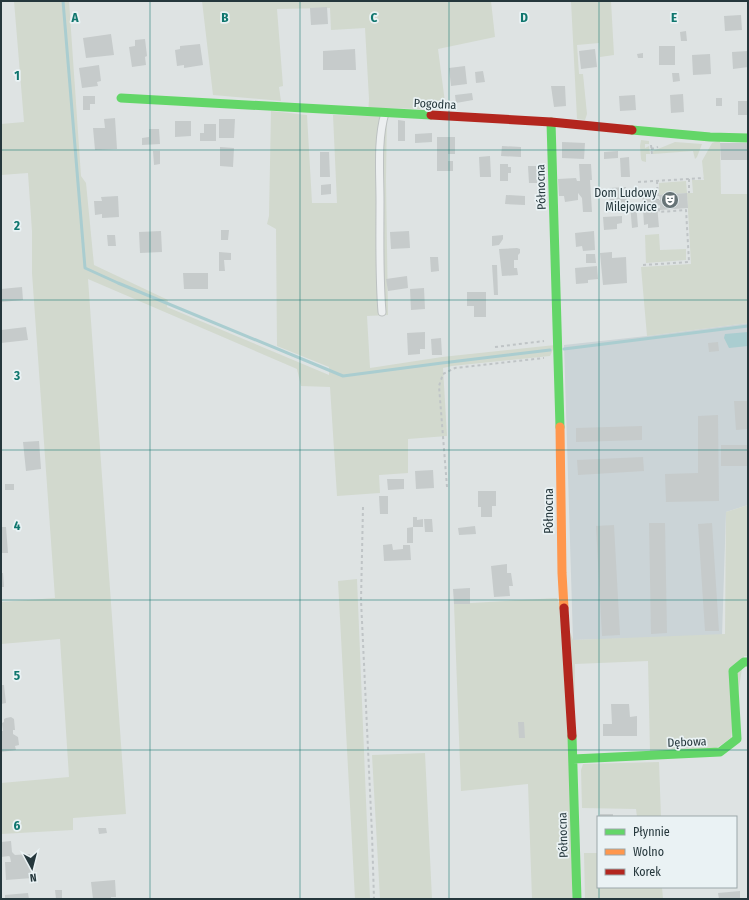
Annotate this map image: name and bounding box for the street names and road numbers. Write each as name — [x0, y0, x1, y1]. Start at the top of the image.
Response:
street label: Pogodna — [413, 96, 457, 112]
street label: Północna — [533, 164, 549, 210]
street label: Północna — [542, 488, 556, 534]
street label: Dębowa — [667, 734, 707, 750]
street label: Północna — [555, 812, 571, 858]

